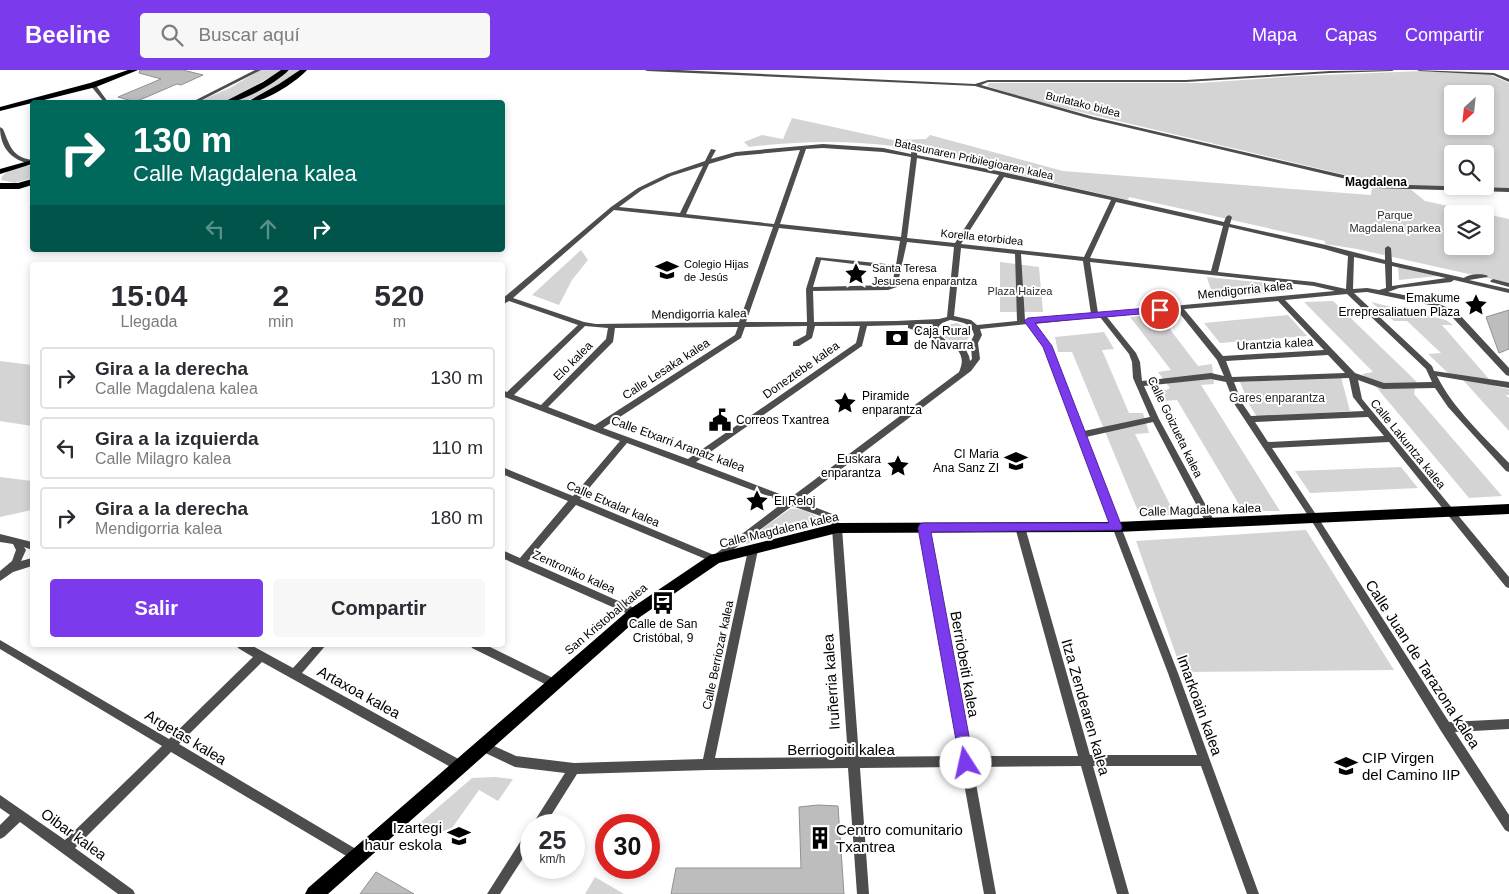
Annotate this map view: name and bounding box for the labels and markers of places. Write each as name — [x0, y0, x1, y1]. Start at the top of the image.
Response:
school or university icon: Colegio Hijas de Jesús — [654, 257, 680, 283]
place label: Colegio Hijas de Jesús — [684, 258, 749, 283]
place icon: Santa Teresa Jesusena enparantza — [843, 261, 869, 287]
place label: Santa Teresa Jesusena enparantza — [872, 262, 978, 287]
pin — [1139, 289, 1181, 331]
place label: Emakume Errepresaliatuen Plaza — [1339, 291, 1460, 319]
place icon: Emakume Errepresaliatuen Plaza — [1463, 292, 1489, 318]
place label: Caja Rural de Navarra — [914, 324, 974, 352]
bank icon: Caja Rural de Navarra — [884, 325, 910, 351]
place label: Piramide enparantza — [862, 389, 922, 417]
place icon: Piramide enparantza — [832, 390, 858, 416]
public building icon: Correos Txantrea — [707, 407, 733, 433]
place label: Correos Txantrea — [736, 413, 829, 427]
place label: CI Maria Ana Sanz ZI — [933, 447, 999, 475]
school or university icon: CI Maria Ana Sanz ZI — [1003, 448, 1029, 474]
place label: Euskara enparantza — [821, 452, 881, 480]
place icon: Euskara enparantza — [885, 453, 911, 479]
place icon: El Reloj — [744, 488, 770, 514]
place label: El Reloj — [774, 494, 815, 508]
bus stop icon: Calle de San Cristóbal, 9 — [650, 590, 676, 616]
place label: Calle de San Cristóbal, 9 — [629, 617, 697, 645]
place label: CIP Virgen del Camino IIP — [1362, 749, 1460, 783]
school or university icon: CIP Virgen del Camino IIP — [1333, 753, 1359, 779]
place label: Izartegi haur eskola — [364, 819, 443, 853]
place label: Centro comunitario Txantrea — [836, 821, 963, 855]
school or university icon: Izartegi haur eskola — [446, 823, 472, 849]
building icon: Centro comunitario Txantrea — [807, 825, 833, 851]

